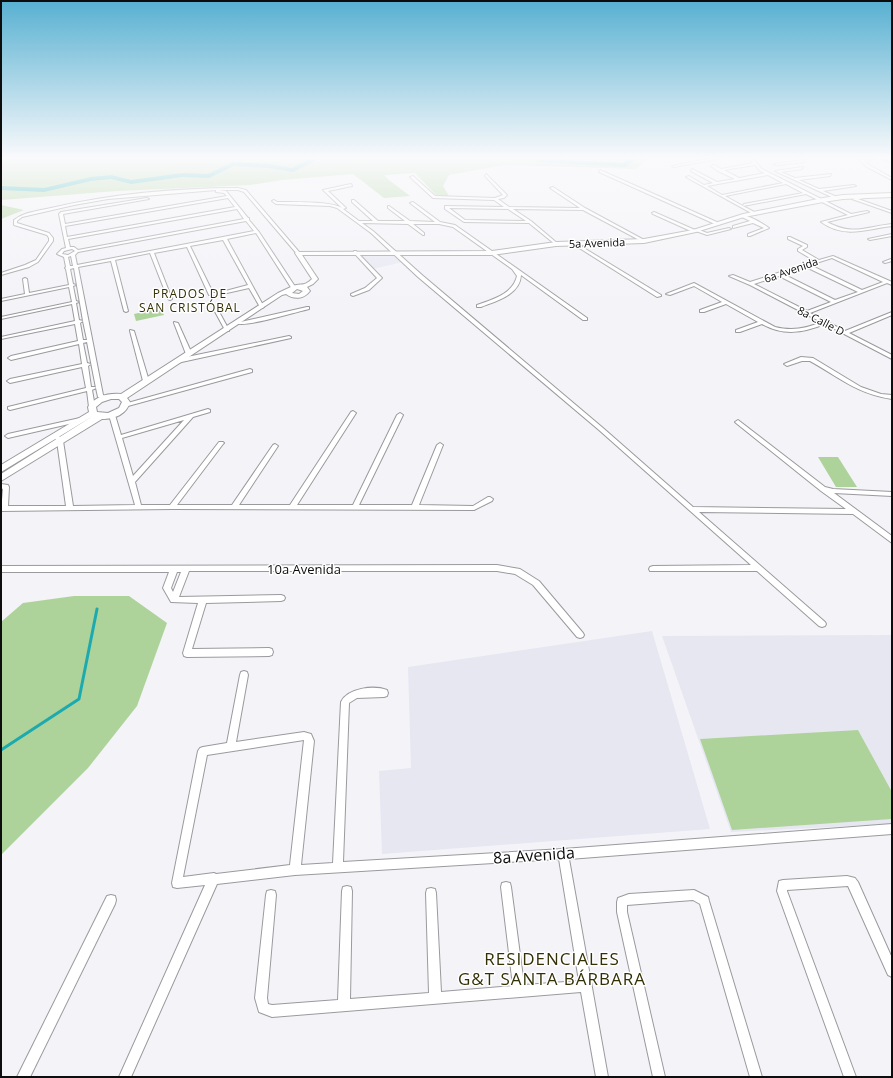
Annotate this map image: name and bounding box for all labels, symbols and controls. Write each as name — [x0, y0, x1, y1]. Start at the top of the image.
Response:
street label: 5a Avenida — [569, 234, 625, 251]
street label: 6a Avenida — [762, 253, 820, 286]
district label: PRADOS DE SAN CRISTÓBAL — [139, 285, 241, 316]
street label: 8a Calle D — [795, 302, 847, 339]
street label: 10a Avenida — [267, 560, 341, 578]
street label: 8a Avenida — [492, 841, 576, 869]
district label: RESIDENCIALES G&T SANTA BÁRBARA — [458, 947, 646, 990]

